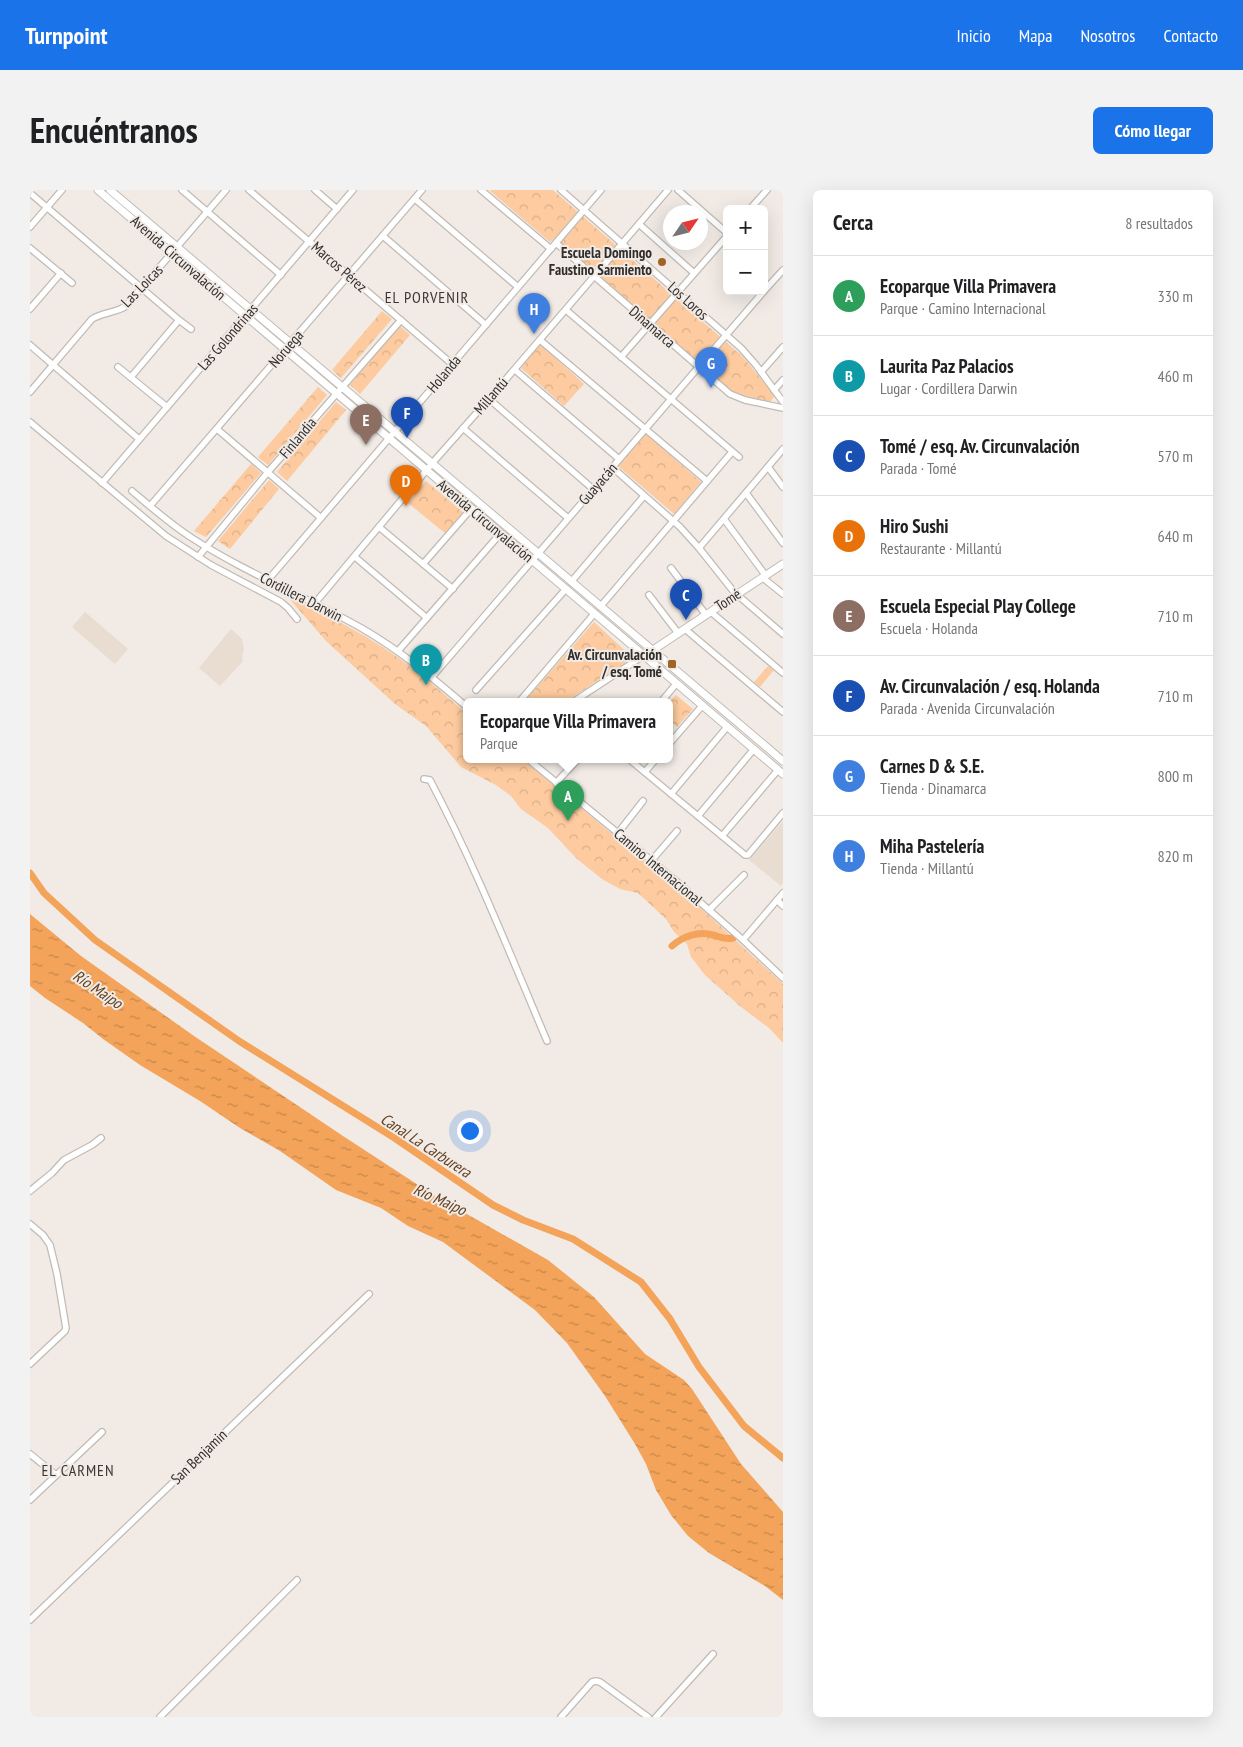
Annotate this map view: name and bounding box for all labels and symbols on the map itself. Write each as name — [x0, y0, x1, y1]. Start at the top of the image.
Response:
north arrow — [663, 205, 708, 250]
street label: Avenida Circunvalación — [127, 211, 230, 304]
street label: Marcos Pérez — [308, 237, 371, 296]
place label: Escuela Domingo Faustino Sarmiento — [549, 243, 652, 279]
marker: Escuela Domingo Faustino Sarmiento — [656, 256, 668, 268]
street label: Las Loicas — [117, 260, 167, 311]
street label: Los Loros — [664, 278, 713, 324]
district label: EL PORVENIR — [385, 287, 469, 307]
pin: H — [518, 293, 550, 334]
street label: Las Golondrinas — [193, 299, 262, 374]
street label: Dinamarca — [625, 301, 679, 352]
street label: Noruega — [264, 326, 307, 371]
pin: G — [695, 347, 727, 388]
street label: Holanda — [422, 351, 465, 396]
street label: Millantú — [469, 373, 512, 418]
pin: F — [391, 397, 423, 438]
pin: E — [350, 404, 382, 445]
street label: Finlandia — [275, 413, 320, 462]
street label: Guayacán — [574, 459, 621, 509]
pin: D — [390, 465, 422, 506]
street label: Avenida Circunvalación — [433, 475, 537, 566]
street label: Cordillera Darwin — [257, 568, 346, 625]
pin: C — [670, 579, 702, 620]
street label: Tomé — [711, 584, 744, 615]
pin: B — [410, 644, 442, 685]
place label: Av. Circunvalación / esq. Tomé — [567, 645, 662, 681]
marker: Av. Circunvalación / esq. Tomé — [666, 658, 678, 670]
pin: A — [552, 780, 584, 821]
street label: Camino Internacional — [610, 824, 707, 910]
water label: Río Maipo — [69, 965, 127, 1013]
water label: Canal La Carburera — [377, 1108, 476, 1183]
your location — [457, 1118, 483, 1144]
water label: Río Maipo — [411, 1179, 470, 1220]
street label: San Benjamin — [167, 1425, 231, 1488]
district label: EL CARMEN — [41, 1460, 115, 1480]

